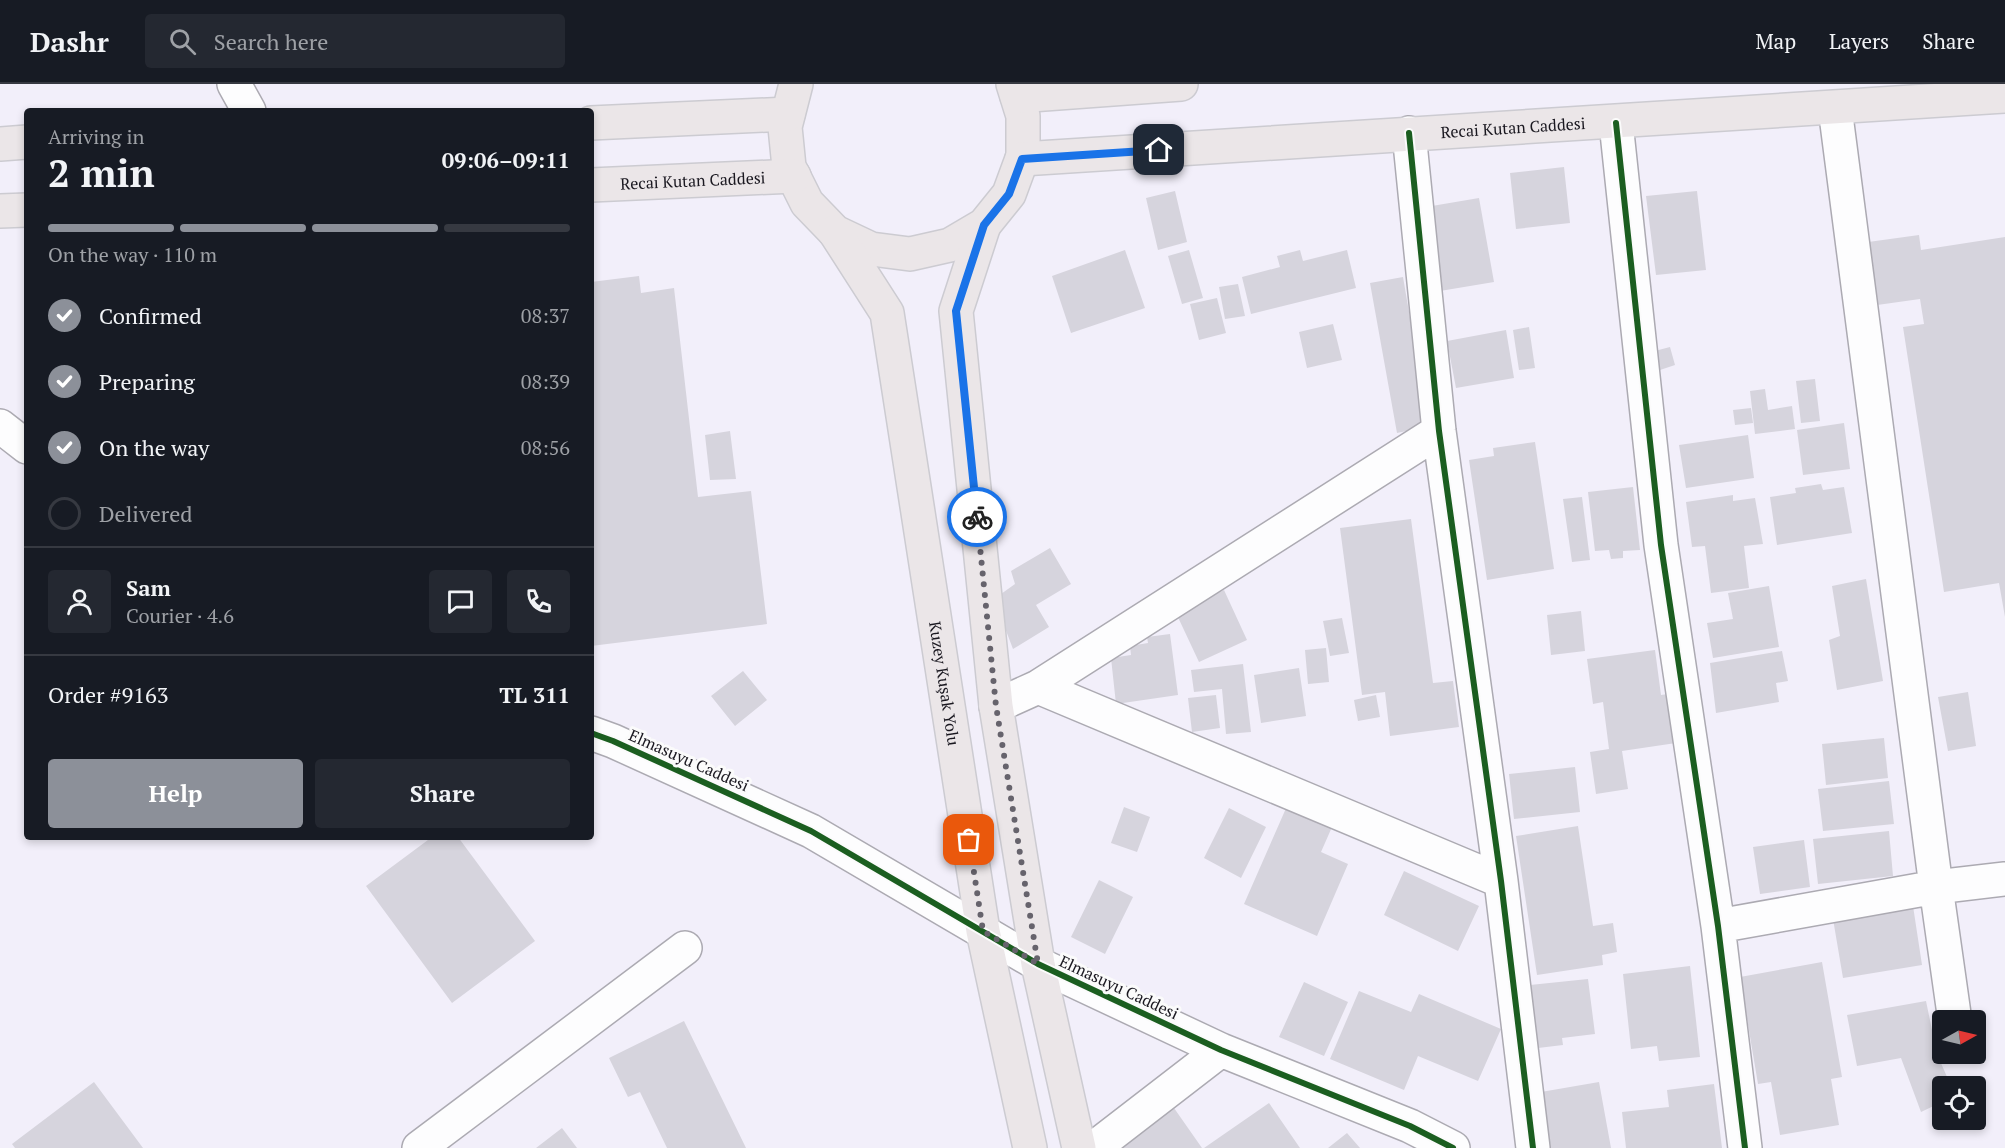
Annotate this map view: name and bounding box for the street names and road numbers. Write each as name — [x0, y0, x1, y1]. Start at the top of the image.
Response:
street label: Recai Kutan Caddesi — [1440, 112, 1586, 143]
street label: Recai Kutan Caddesi — [620, 166, 766, 195]
street label: Kuzey Kuşak Yolu — [924, 620, 965, 747]
street label: Elmasuyu Caddesi — [626, 724, 753, 796]
street label: Elmasuyu Caddesi — [1056, 950, 1182, 1024]

